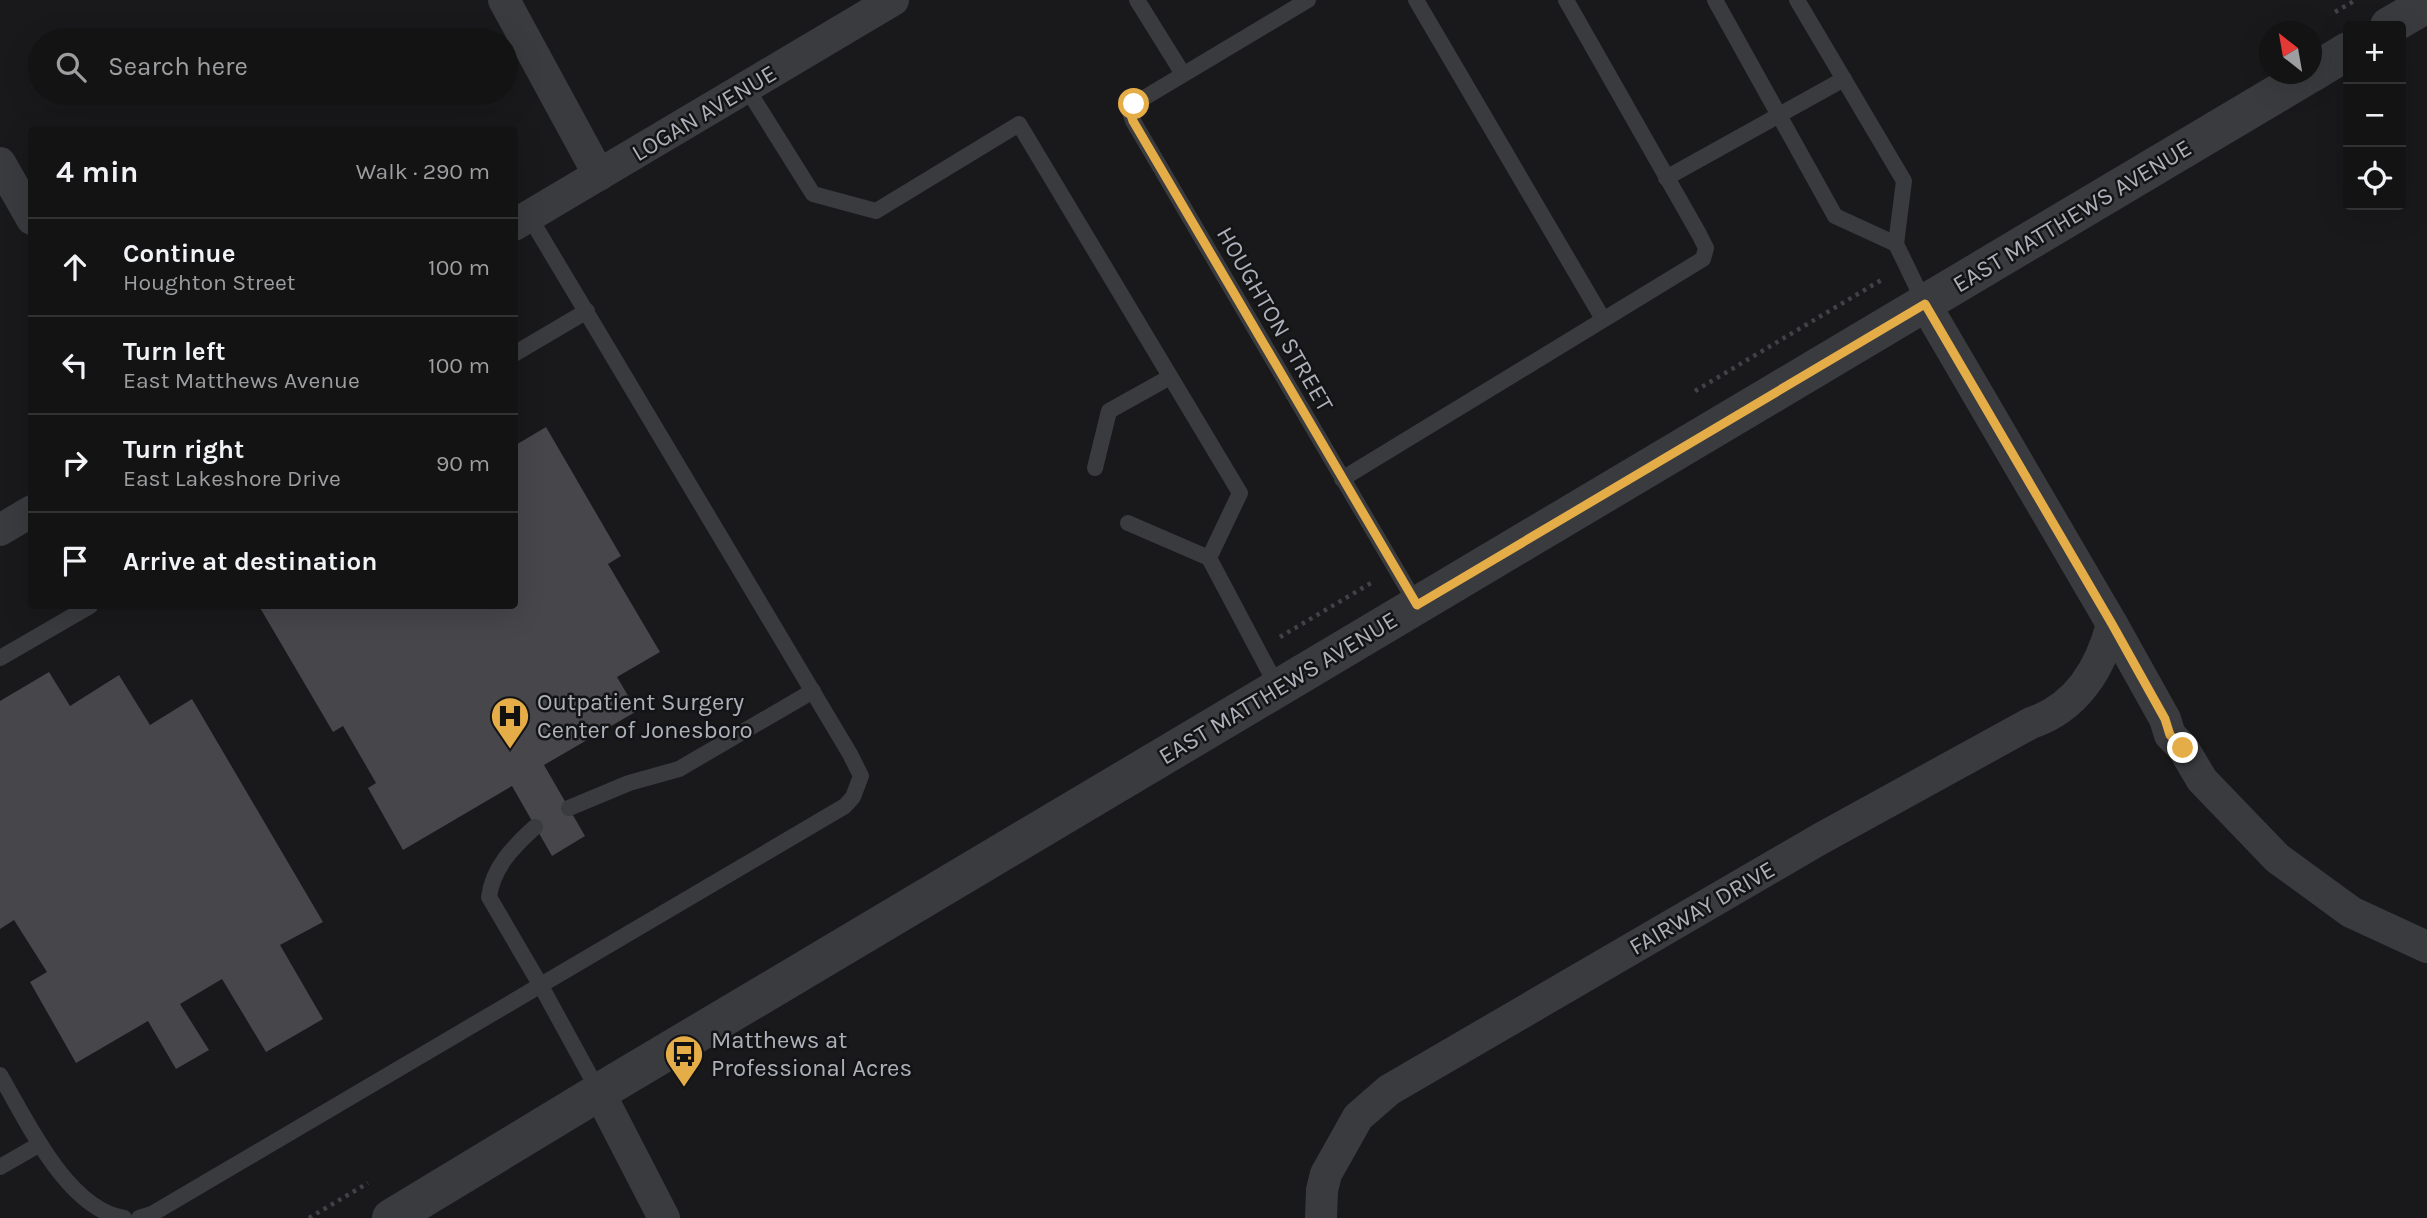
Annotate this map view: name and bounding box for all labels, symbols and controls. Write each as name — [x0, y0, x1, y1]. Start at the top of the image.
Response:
north arrow — [2259, 21, 2322, 84]
map controls — [2343, 21, 2406, 210]
button: + — [2343, 21, 2406, 84]
search box — [28, 28, 518, 105]
icon: search — [52, 48, 90, 86]
text: Search here — [108, 51, 248, 82]
street label: LOGAN AVENUE — [627, 59, 781, 167]
button: − — [2343, 84, 2406, 147]
route start — [1118, 88, 1149, 119]
street label: EAST MATTHEWS AVENUE — [1948, 134, 2196, 298]
button: locate — [2343, 147, 2406, 210]
text: 4 min — [56, 154, 138, 190]
text: Walk · 290 m — [356, 158, 490, 185]
street label: HOUGHTON STREET — [1211, 222, 1339, 416]
text: Continue — [123, 238, 235, 269]
icon: ahead — [56, 248, 94, 286]
text: 100 m — [428, 254, 490, 281]
text: Houghton Street — [123, 269, 295, 296]
text: Turn left — [123, 336, 225, 367]
icon: left — [56, 346, 94, 384]
text: 100 m — [428, 352, 490, 379]
text: East Matthews Avenue — [123, 367, 360, 394]
text: Turn right — [123, 434, 244, 465]
icon: right — [56, 444, 94, 482]
text: 90 m — [436, 450, 490, 477]
text: East Lakeshore Drive — [123, 465, 341, 492]
icon: arrive — [56, 542, 94, 580]
text: Arrive at destination — [123, 546, 377, 577]
street label: EAST MATTHEWS AVENUE — [1154, 606, 1402, 770]
place label: Outpatient Surgery Center of Jonesboro — [537, 688, 753, 744]
hospital icon: Outpatient Surgery Center of Jonesboro — [489, 695, 531, 750]
route end — [2167, 732, 2198, 763]
street label: FAIRWAY DRIVE — [1624, 855, 1780, 961]
place label: Matthews at Professional Acres — [711, 1026, 912, 1082]
bus stop icon: Matthews at Professional Acres — [663, 1033, 705, 1088]

